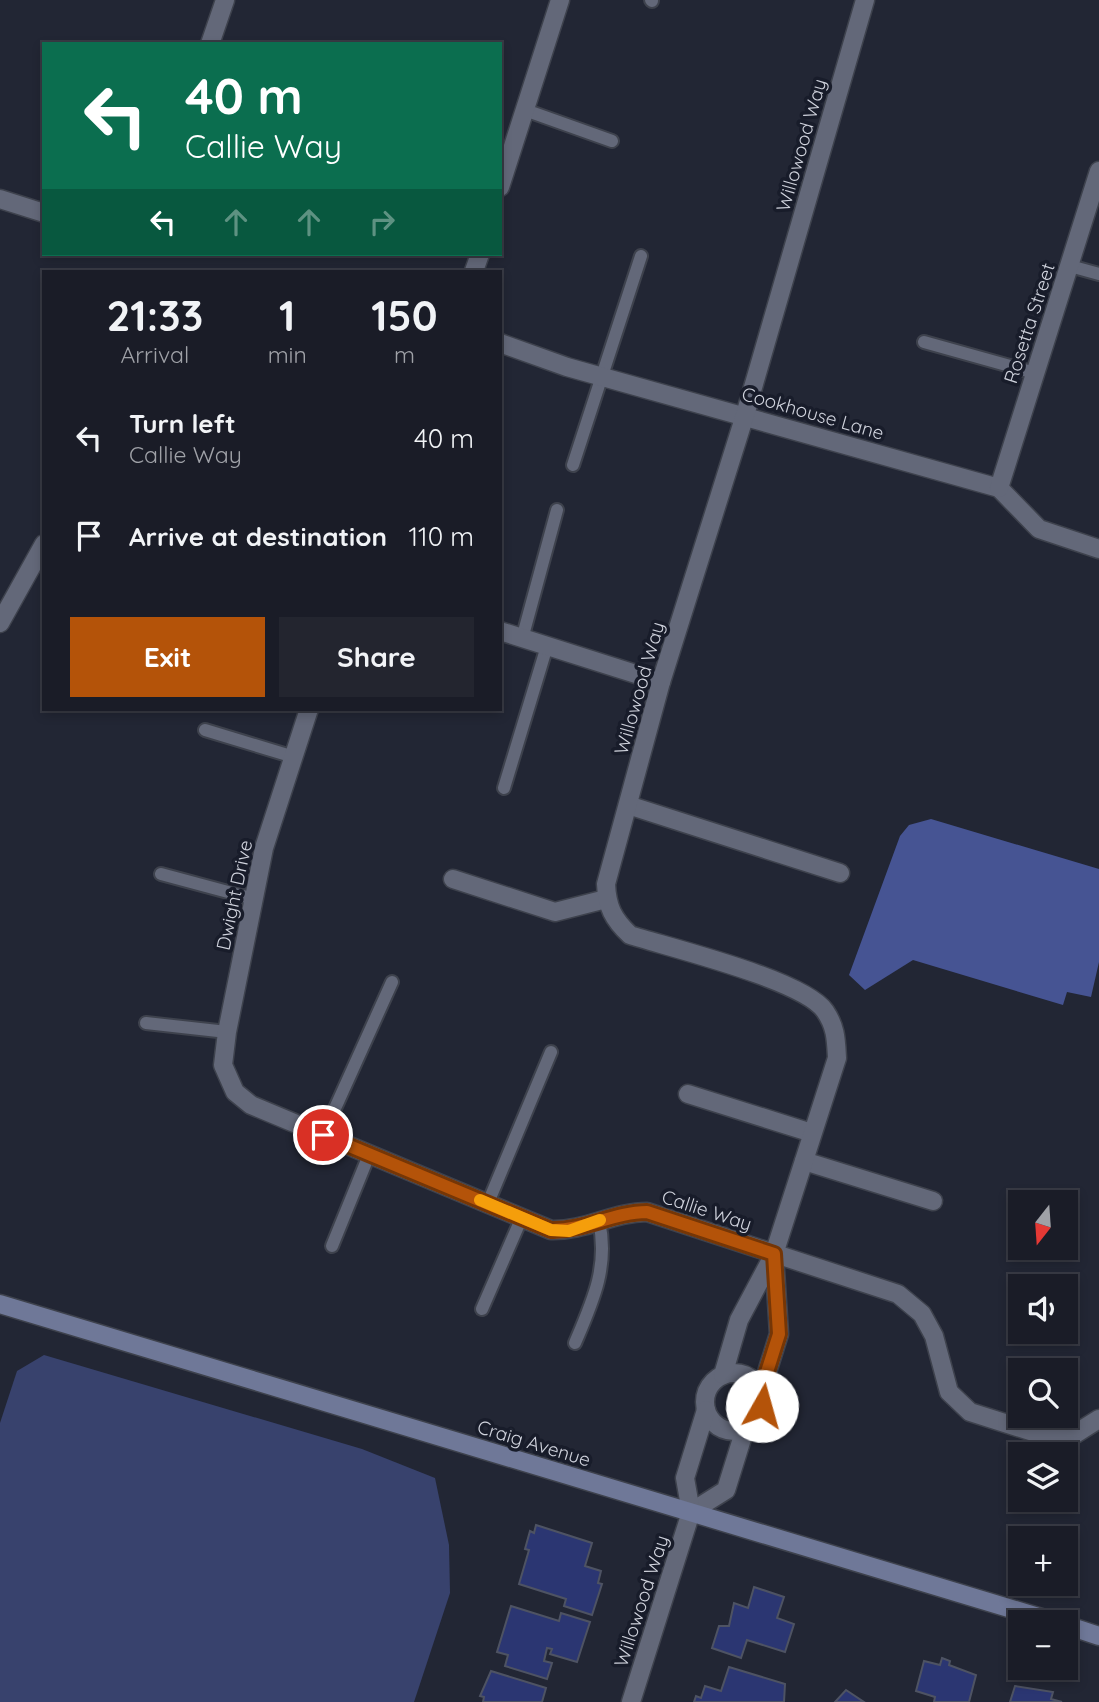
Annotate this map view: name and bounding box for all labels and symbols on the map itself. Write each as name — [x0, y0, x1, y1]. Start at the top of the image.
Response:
street label: Willowood Way — [771, 76, 831, 214]
street label: Rosetta Street — [998, 260, 1060, 386]
street label: Cookhouse Lane — [739, 381, 887, 445]
street label: Willowood Way — [609, 619, 669, 757]
street label: Dwight Drive — [211, 838, 257, 952]
pin — [293, 1105, 353, 1165]
street label: Callie Way — [659, 1184, 755, 1236]
north arrow — [1008, 1190, 1078, 1260]
position arrow — [725, 1369, 799, 1443]
street label: Craig Avenue — [474, 1414, 594, 1472]
street label: Willowood Way — [608, 1532, 674, 1670]

